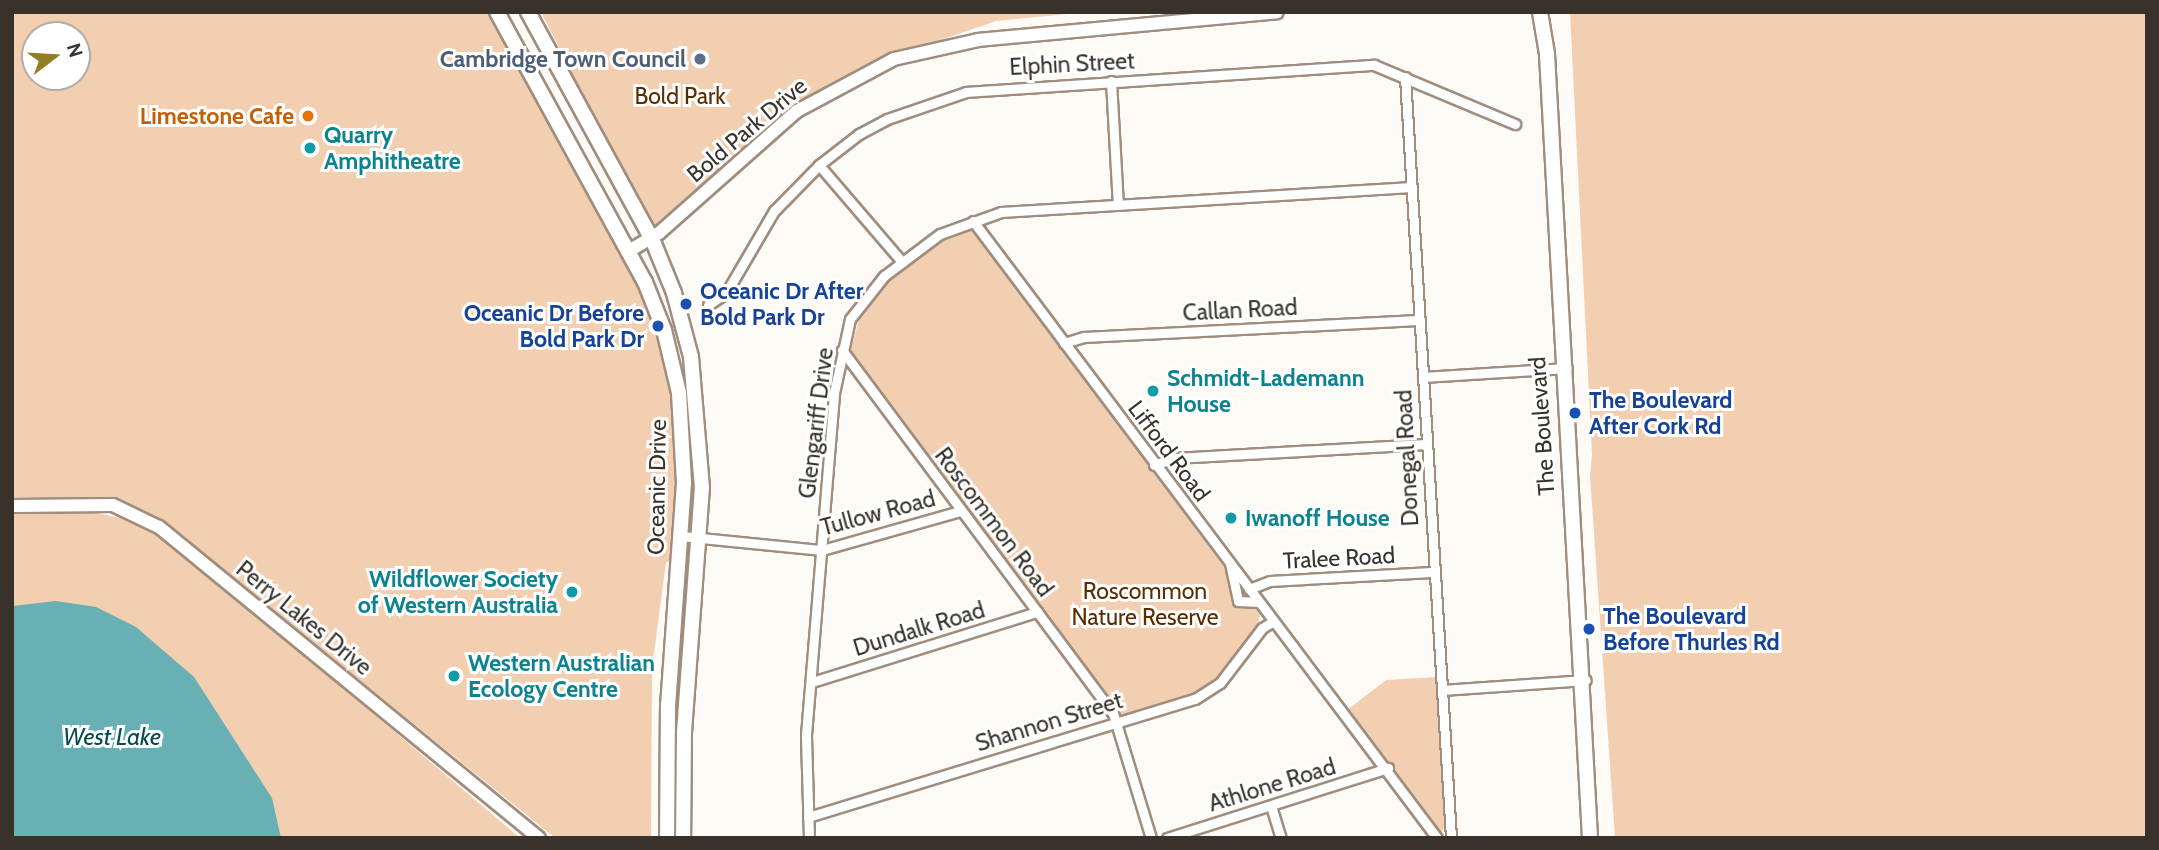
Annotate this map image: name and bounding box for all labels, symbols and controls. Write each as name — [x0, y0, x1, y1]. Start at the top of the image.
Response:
north arrow — [21, 21, 91, 91]
text: N — [62, 41, 88, 60]
place label: Cambridge Town Council — [440, 45, 686, 73]
street label: Elphin Street — [1009, 47, 1135, 81]
marker: Cambridge Town Council — [692, 51, 708, 67]
street label: Bold Park Drive — [682, 72, 812, 188]
park label: Bold Park — [634, 82, 726, 110]
place label: Limestone Cafe — [140, 102, 294, 130]
marker: Limestone Cafe — [300, 108, 316, 124]
place label: Quarry Amphitheatre — [324, 121, 461, 175]
marker: Quarry Amphitheatre — [302, 140, 318, 156]
place label: Oceanic Dr After Bold Park Dr — [700, 277, 863, 331]
street label: Callan Road — [1182, 293, 1298, 327]
marker: Oceanic Dr After Bold Park Dr — [678, 296, 694, 312]
place label: Oceanic Dr Before Bold Park Dr — [464, 299, 644, 353]
marker: Oceanic Dr Before Bold Park Dr — [650, 318, 666, 334]
street label: Glengariff Drive — [793, 346, 839, 500]
street label: The Boulevard — [1523, 356, 1561, 496]
place label: Schmidt-Lademann House — [1167, 364, 1364, 418]
marker: Schmidt-Lademann House — [1145, 383, 1161, 399]
place label: The Boulevard After Cork Rd — [1589, 386, 1732, 440]
street label: Donegal Road — [1390, 389, 1424, 527]
street label: Lifford Road — [1122, 395, 1216, 507]
marker: The Boulevard After Cork Rd — [1567, 405, 1583, 421]
street label: Oceanic Drive — [642, 419, 672, 555]
street label: Roscommon Road — [929, 442, 1059, 602]
street label: Tullow Road — [818, 484, 938, 542]
place label: Iwanoff House — [1245, 504, 1390, 532]
marker: Iwanoff House — [1223, 510, 1239, 526]
street label: Tralee Road — [1282, 541, 1396, 575]
street label: Perry Lakes Drive — [231, 555, 377, 681]
place label: Wildflower Society of Western Australia — [358, 565, 558, 619]
park label: Roscommon Nature Reserve — [1071, 577, 1219, 631]
marker: Wildflower Society of Western Australia — [564, 584, 580, 600]
street label: Dundalk Road — [850, 596, 988, 662]
place label: The Boulevard Before Thurles Rd — [1603, 602, 1780, 656]
marker: The Boulevard Before Thurles Rd — [1581, 621, 1597, 637]
place label: Western Australian Ecology Centre — [468, 649, 655, 703]
marker: Western Australian Ecology Centre — [446, 668, 462, 684]
street label: Shannon Street — [972, 687, 1126, 757]
water label: West Lake — [63, 723, 161, 751]
street label: Athlone Road — [1205, 753, 1339, 817]

